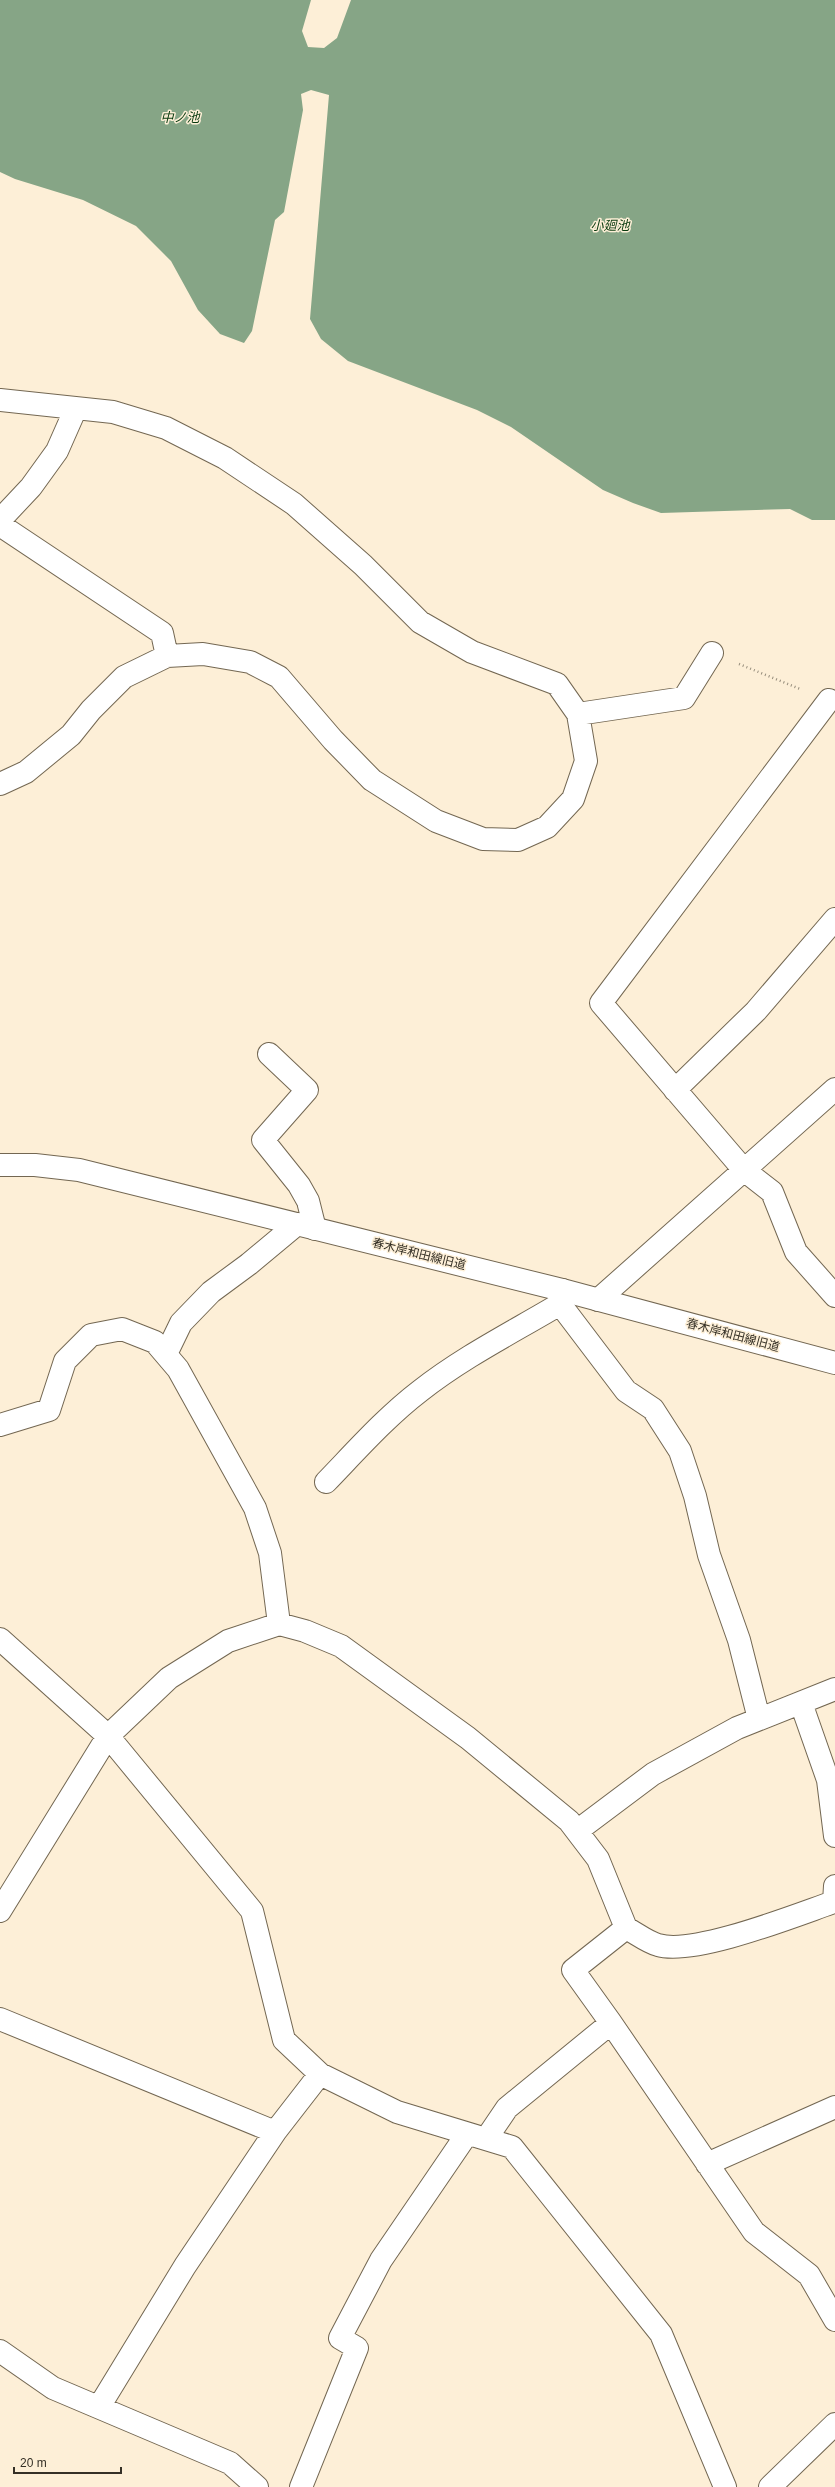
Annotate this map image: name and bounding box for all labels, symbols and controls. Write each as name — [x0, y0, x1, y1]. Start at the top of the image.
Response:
water label: 中ノ池 — [160, 110, 201, 125]
water label: 小廻池 — [590, 218, 631, 233]
street label: 春木岸和田線旧道 — [371, 1236, 467, 1272]
street label: 春木岸和田線旧道 — [685, 1316, 781, 1354]
scale bar — [14, 2449, 121, 2475]
text: 20 m — [20, 2456, 47, 2470]

